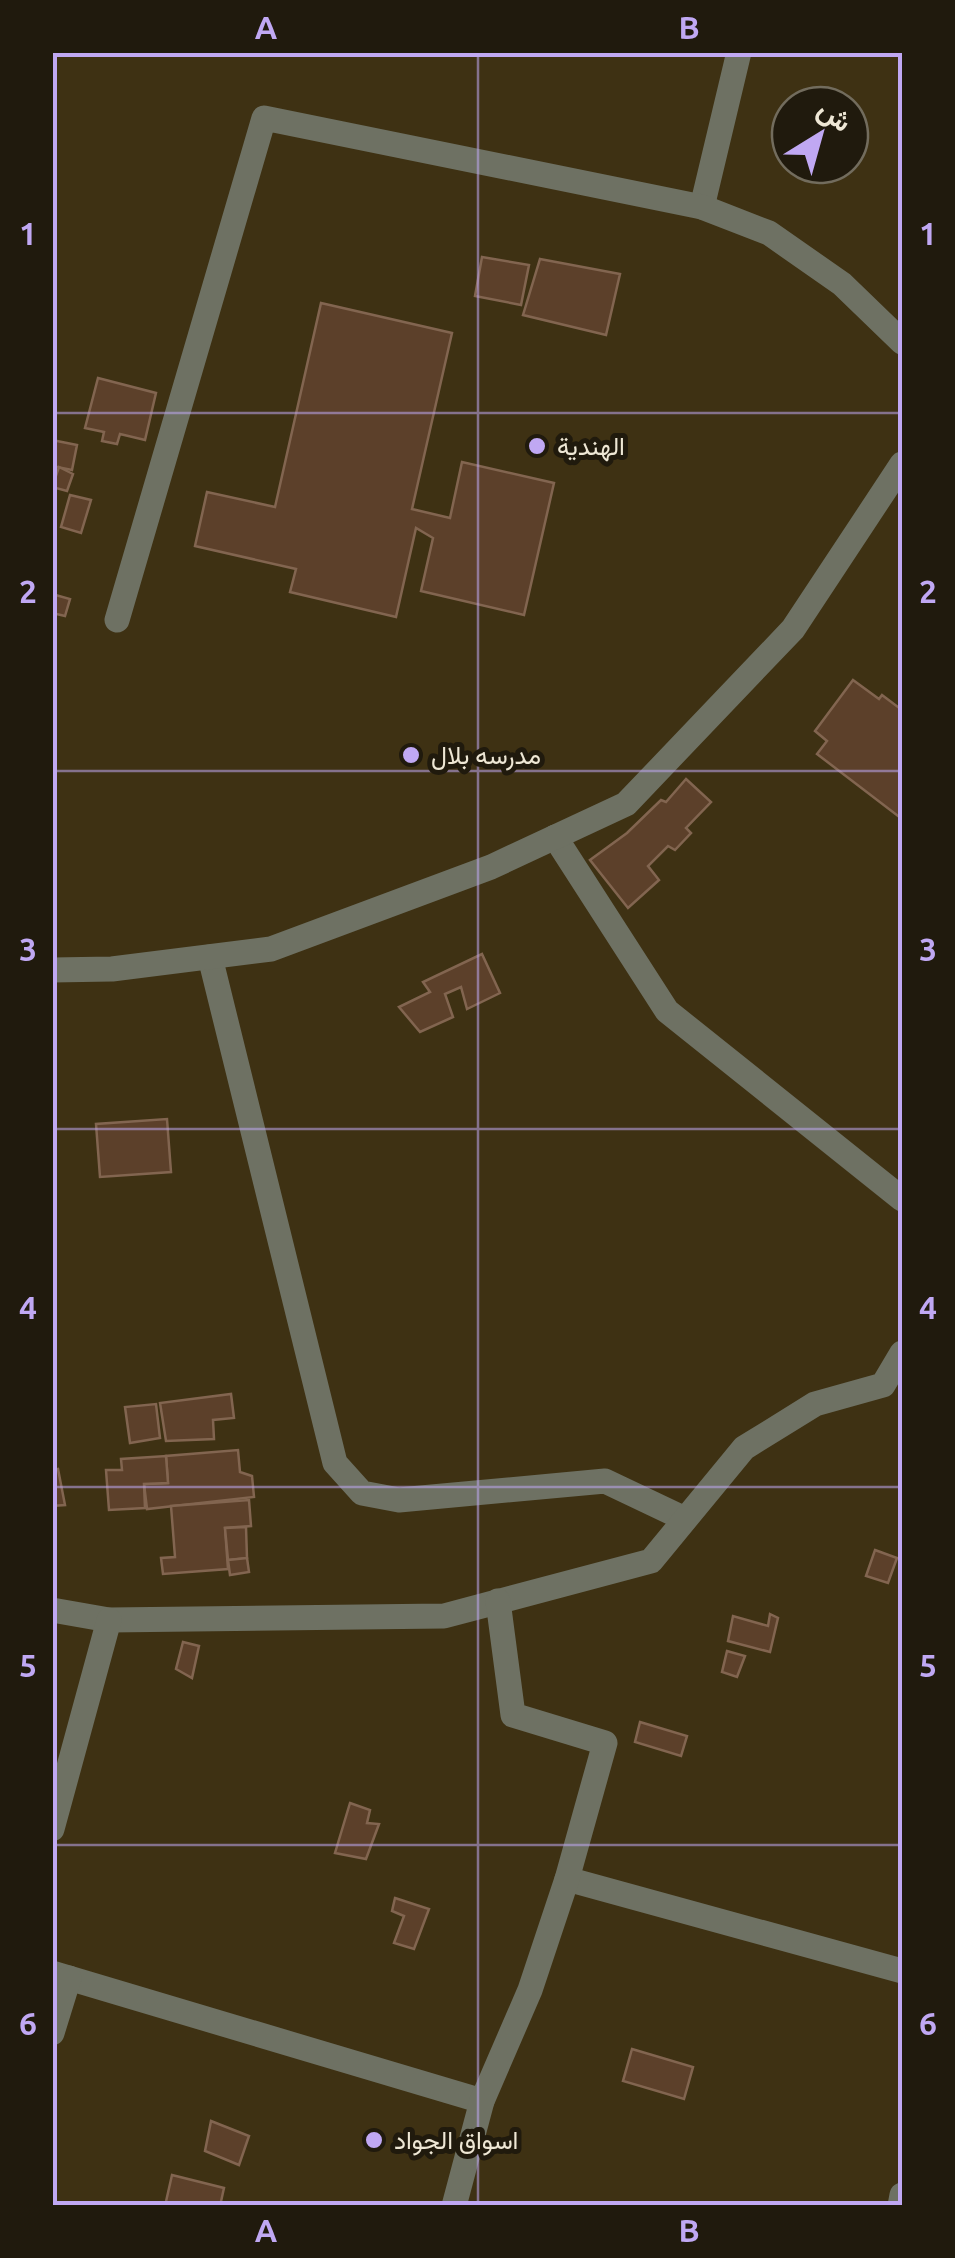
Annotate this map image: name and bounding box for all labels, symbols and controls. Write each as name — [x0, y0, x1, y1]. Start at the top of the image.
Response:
text: A — [255, 9, 278, 45]
text: B — [678, 9, 700, 45]
north arrow — [770, 85, 870, 185]
text: ش — [811, 92, 858, 139]
text: 1 — [19, 215, 37, 251]
text: 1 — [919, 215, 937, 251]
place label: الهندية — [557, 432, 625, 462]
marker: الهندية — [526, 435, 548, 457]
text: 2 — [19, 573, 37, 609]
text: 2 — [919, 573, 937, 609]
place label: مدرسه بلال — [431, 741, 541, 771]
marker: مدرسه بلال — [400, 744, 422, 766]
text: 3 — [19, 931, 37, 967]
text: 3 — [919, 931, 937, 967]
text: 4 — [19, 1289, 37, 1325]
text: 4 — [919, 1289, 937, 1325]
text: 5 — [19, 1647, 37, 1683]
text: 5 — [919, 1647, 937, 1683]
text: 6 — [19, 2005, 37, 2041]
text: 6 — [919, 2005, 937, 2041]
place label: اسواق الجواد — [394, 2126, 518, 2156]
marker: اسواق الجواد — [363, 2129, 385, 2151]
text: A — [255, 2212, 278, 2248]
text: B — [678, 2212, 700, 2248]

